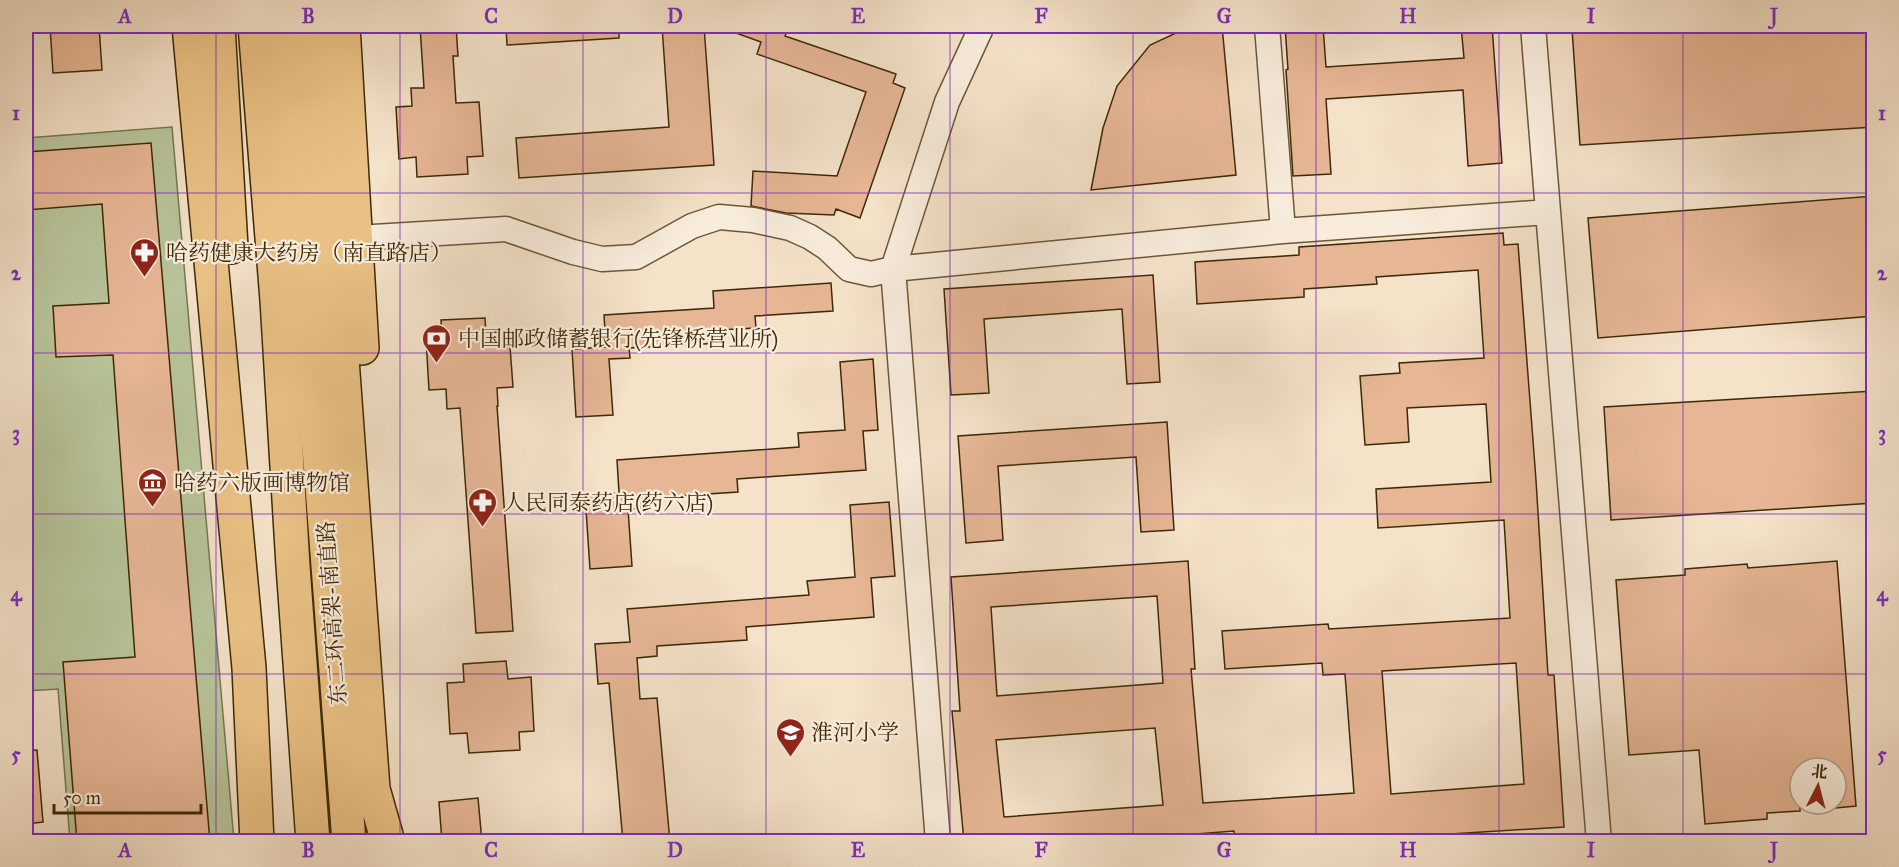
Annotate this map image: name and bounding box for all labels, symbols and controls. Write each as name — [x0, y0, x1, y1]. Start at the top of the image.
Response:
text: A — [116, 4, 132, 28]
text: B — [301, 4, 315, 28]
text: C — [484, 4, 498, 28]
text: D — [667, 4, 683, 28]
text: E — [851, 4, 866, 28]
text: F — [1034, 4, 1048, 28]
text: G — [1217, 4, 1232, 28]
text: H — [1399, 4, 1417, 28]
text: I — [1587, 4, 1596, 28]
text: J — [1767, 4, 1779, 30]
text: 1 — [12, 101, 20, 125]
text: 1 — [1878, 101, 1886, 125]
pharmacy icon: 哈药健康大药房（南直路店） — [129, 236, 161, 278]
place label: 哈药健康大药房（南直路店） — [166, 239, 452, 266]
text: 2 — [11, 261, 22, 285]
text: 2 — [1877, 261, 1888, 285]
bank icon: 中国邮政储蓄银行(先锋桥营业所) — [421, 322, 453, 364]
place label: 中国邮政储蓄银行(先锋桥营业所) — [458, 325, 778, 352]
text: 3 — [12, 421, 20, 446]
text: 3 — [1878, 421, 1886, 446]
museum icon: 哈药六版画博物馆 — [137, 466, 169, 508]
place label: 哈药六版画博物馆 — [174, 469, 350, 496]
pharmacy icon: 人民同泰药店(药六店) — [466, 486, 498, 528]
place label: 人民同泰药店(药六店) — [503, 489, 713, 516]
street label: 东二环高架-南直路 — [312, 520, 352, 706]
text: 4 — [10, 582, 22, 607]
text: 4 — [1876, 582, 1888, 607]
school or university icon: 淮河小学 — [774, 716, 806, 758]
place label: 淮河小学 — [811, 719, 899, 746]
text: 5 — [11, 742, 21, 766]
text: 5 — [1877, 742, 1887, 766]
north arrow — [1788, 756, 1848, 816]
text: 北 — [1811, 761, 1828, 782]
scale bar — [54, 777, 201, 815]
text: 50 m — [63, 787, 101, 809]
text: A — [116, 838, 132, 862]
text: B — [301, 838, 315, 862]
text: C — [484, 838, 498, 862]
text: D — [667, 838, 683, 862]
text: E — [851, 838, 866, 862]
text: F — [1034, 838, 1048, 862]
text: G — [1217, 838, 1232, 862]
text: H — [1399, 838, 1417, 862]
text: I — [1587, 838, 1596, 862]
text: J — [1767, 838, 1779, 864]

